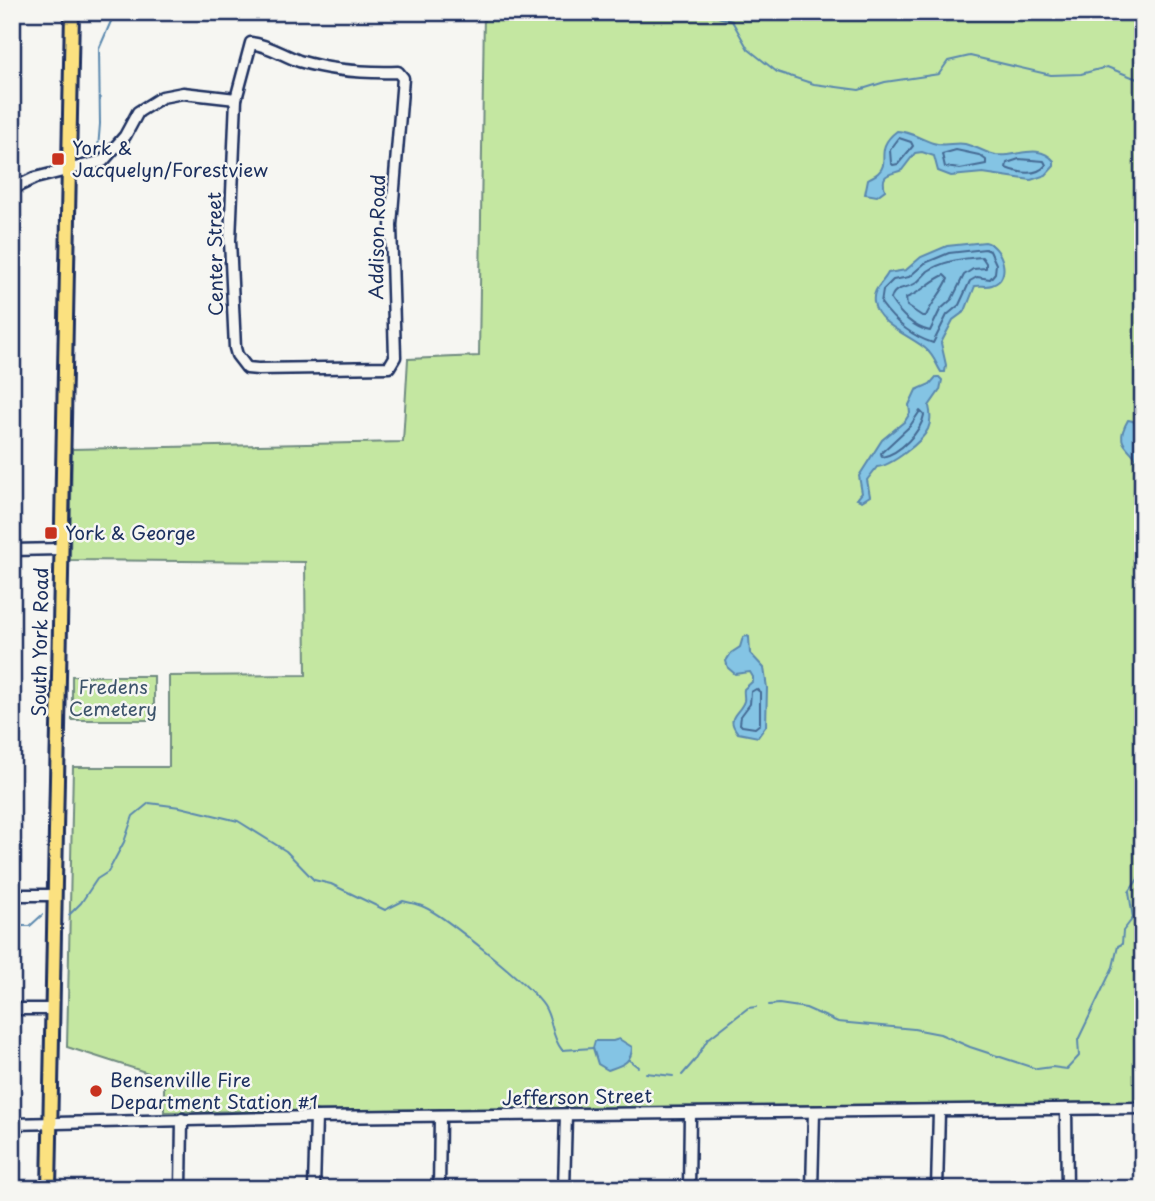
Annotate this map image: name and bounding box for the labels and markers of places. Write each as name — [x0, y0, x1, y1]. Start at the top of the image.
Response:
place label: York & Jacquelyn/Forestview — [72, 133, 268, 183]
marker: York & Jacquelyn/Forestview — [50, 151, 66, 167]
place label: York & George — [65, 518, 196, 546]
marker: York & George — [43, 525, 59, 541]
place label: Bensenville Fire Department Station #1 — [110, 1065, 318, 1115]
marker: Bensenville Fire Department Station #1 — [88, 1083, 104, 1099]

